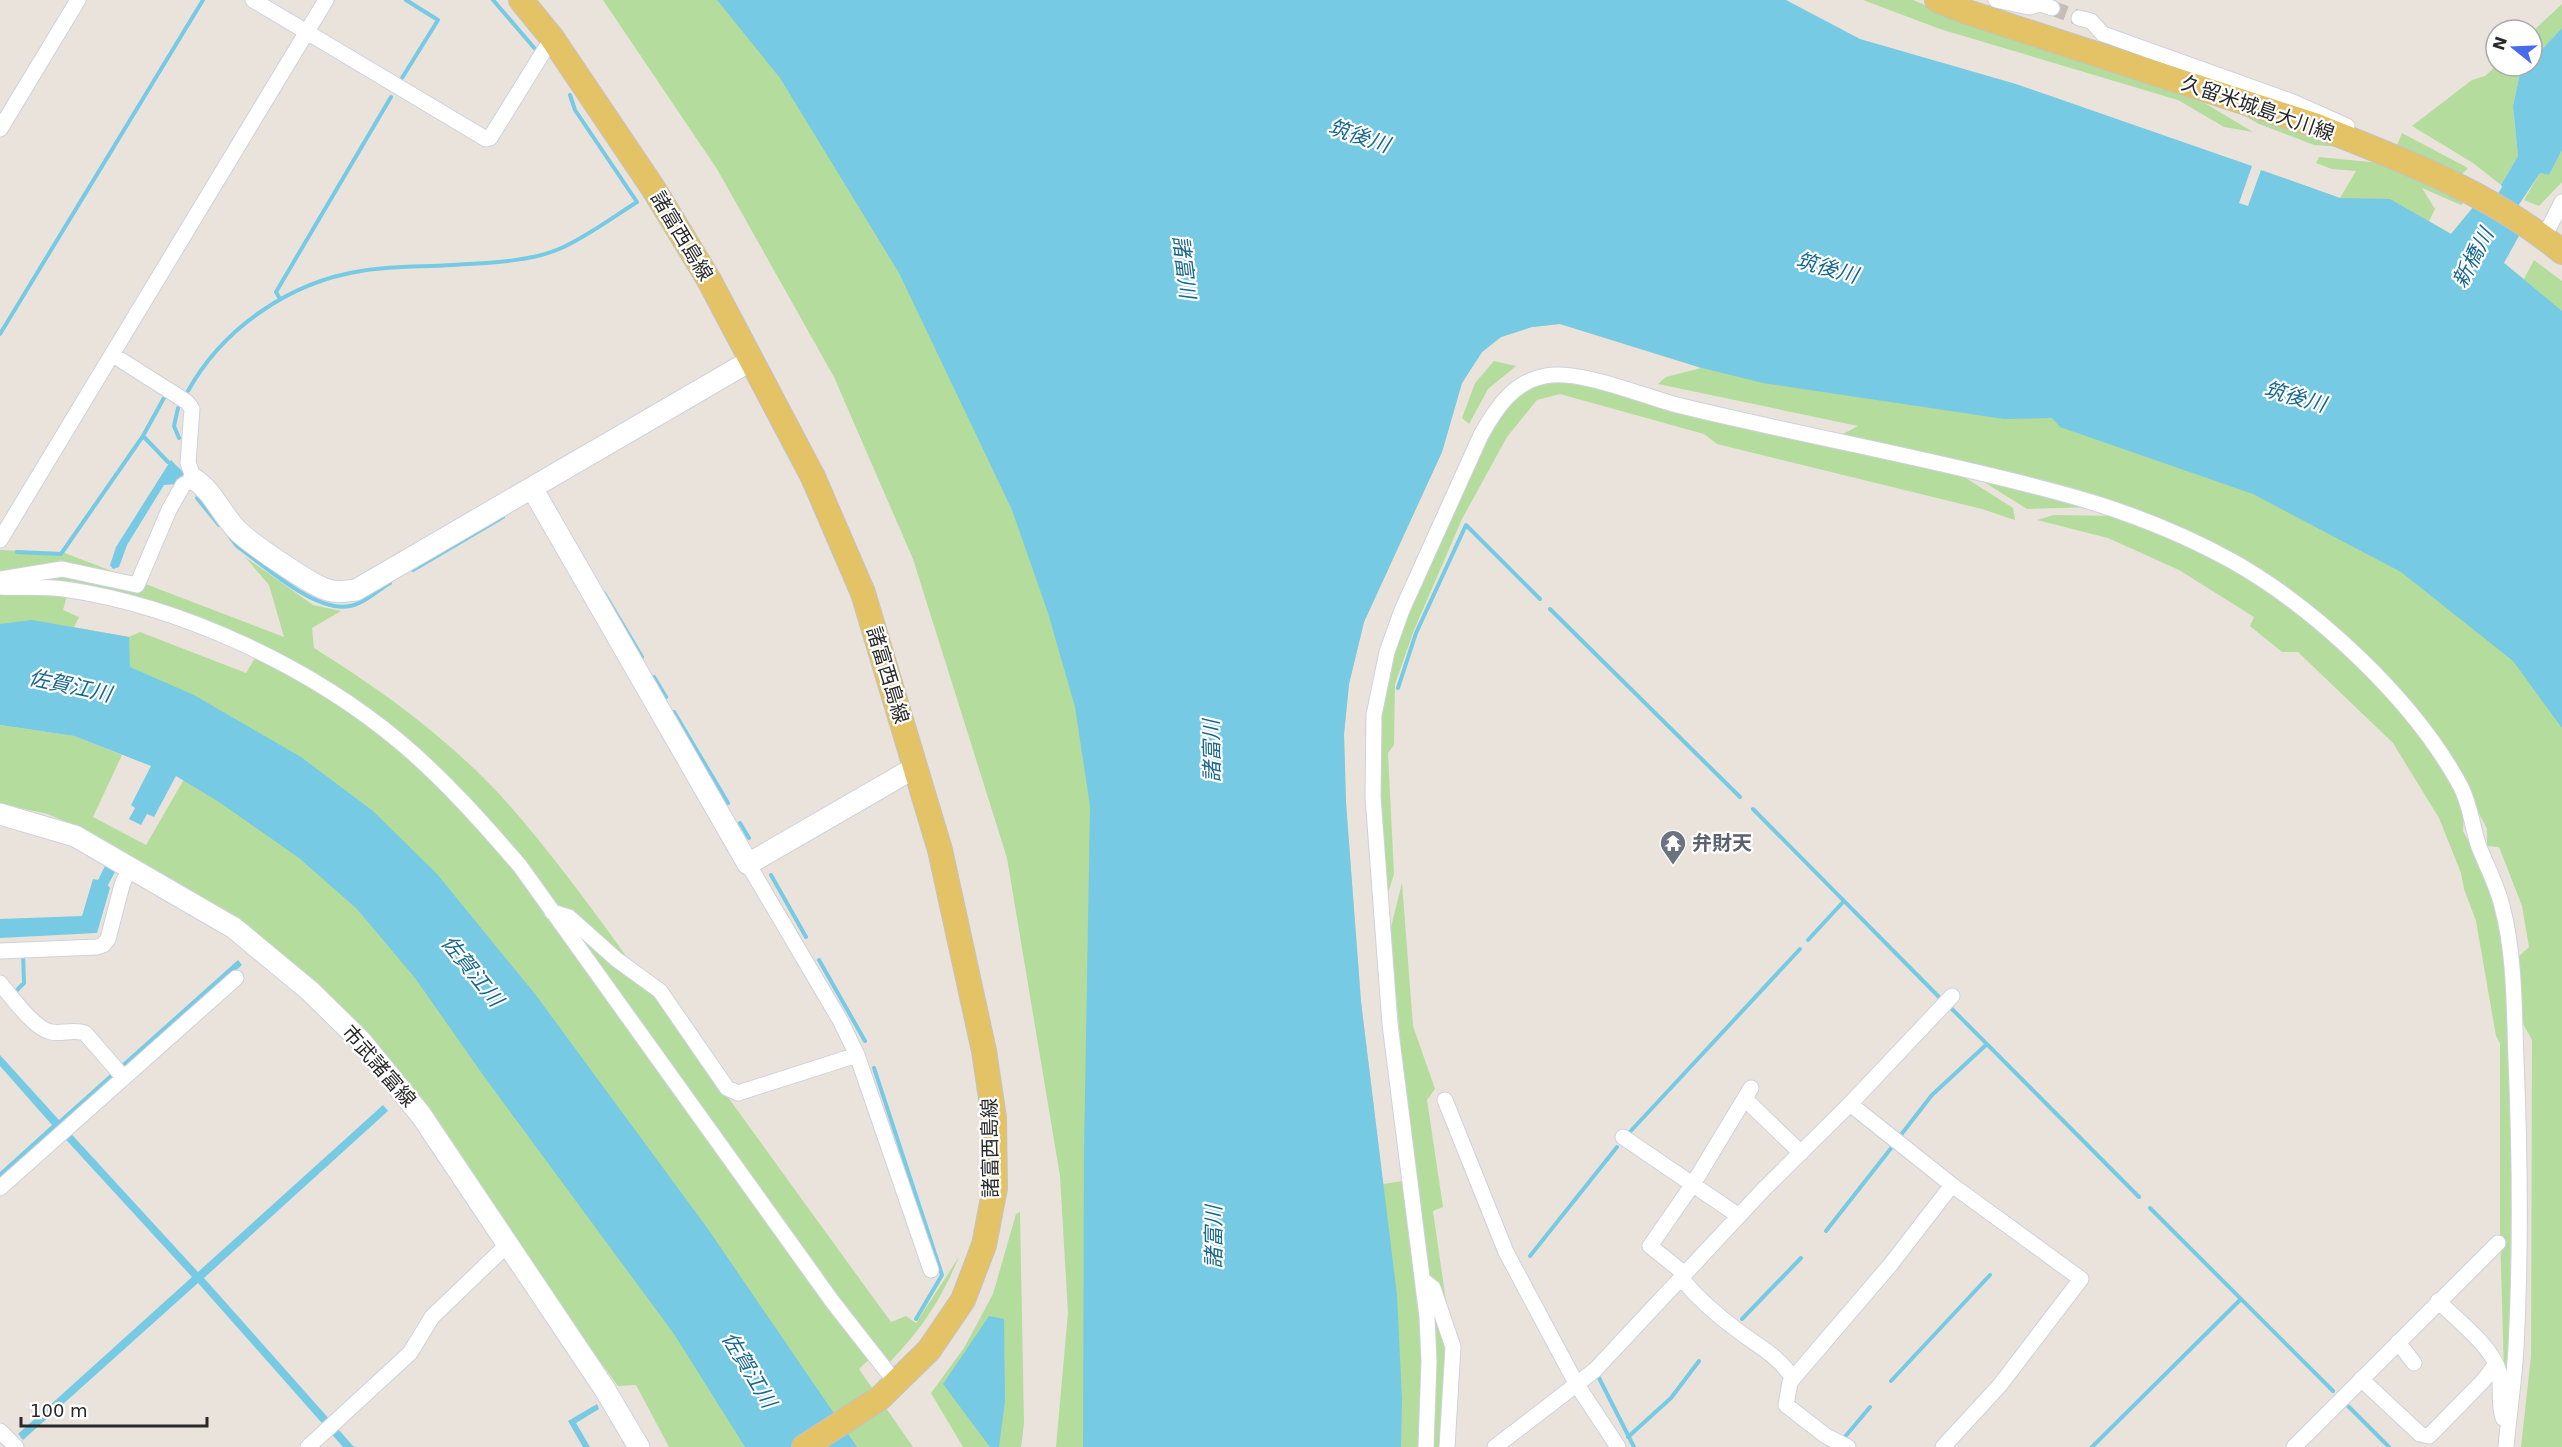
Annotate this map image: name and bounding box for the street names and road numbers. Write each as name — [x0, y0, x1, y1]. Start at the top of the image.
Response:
street label: 久留米城島大川線 — [2178, 71, 2338, 145]
street label: 諸富西島線 — [646, 187, 718, 285]
street label: 諸富西島線 — [862, 624, 914, 726]
street label: 市武諸富線 — [337, 1020, 421, 1112]
street label: 諸富西島線 — [977, 1098, 1003, 1198]

